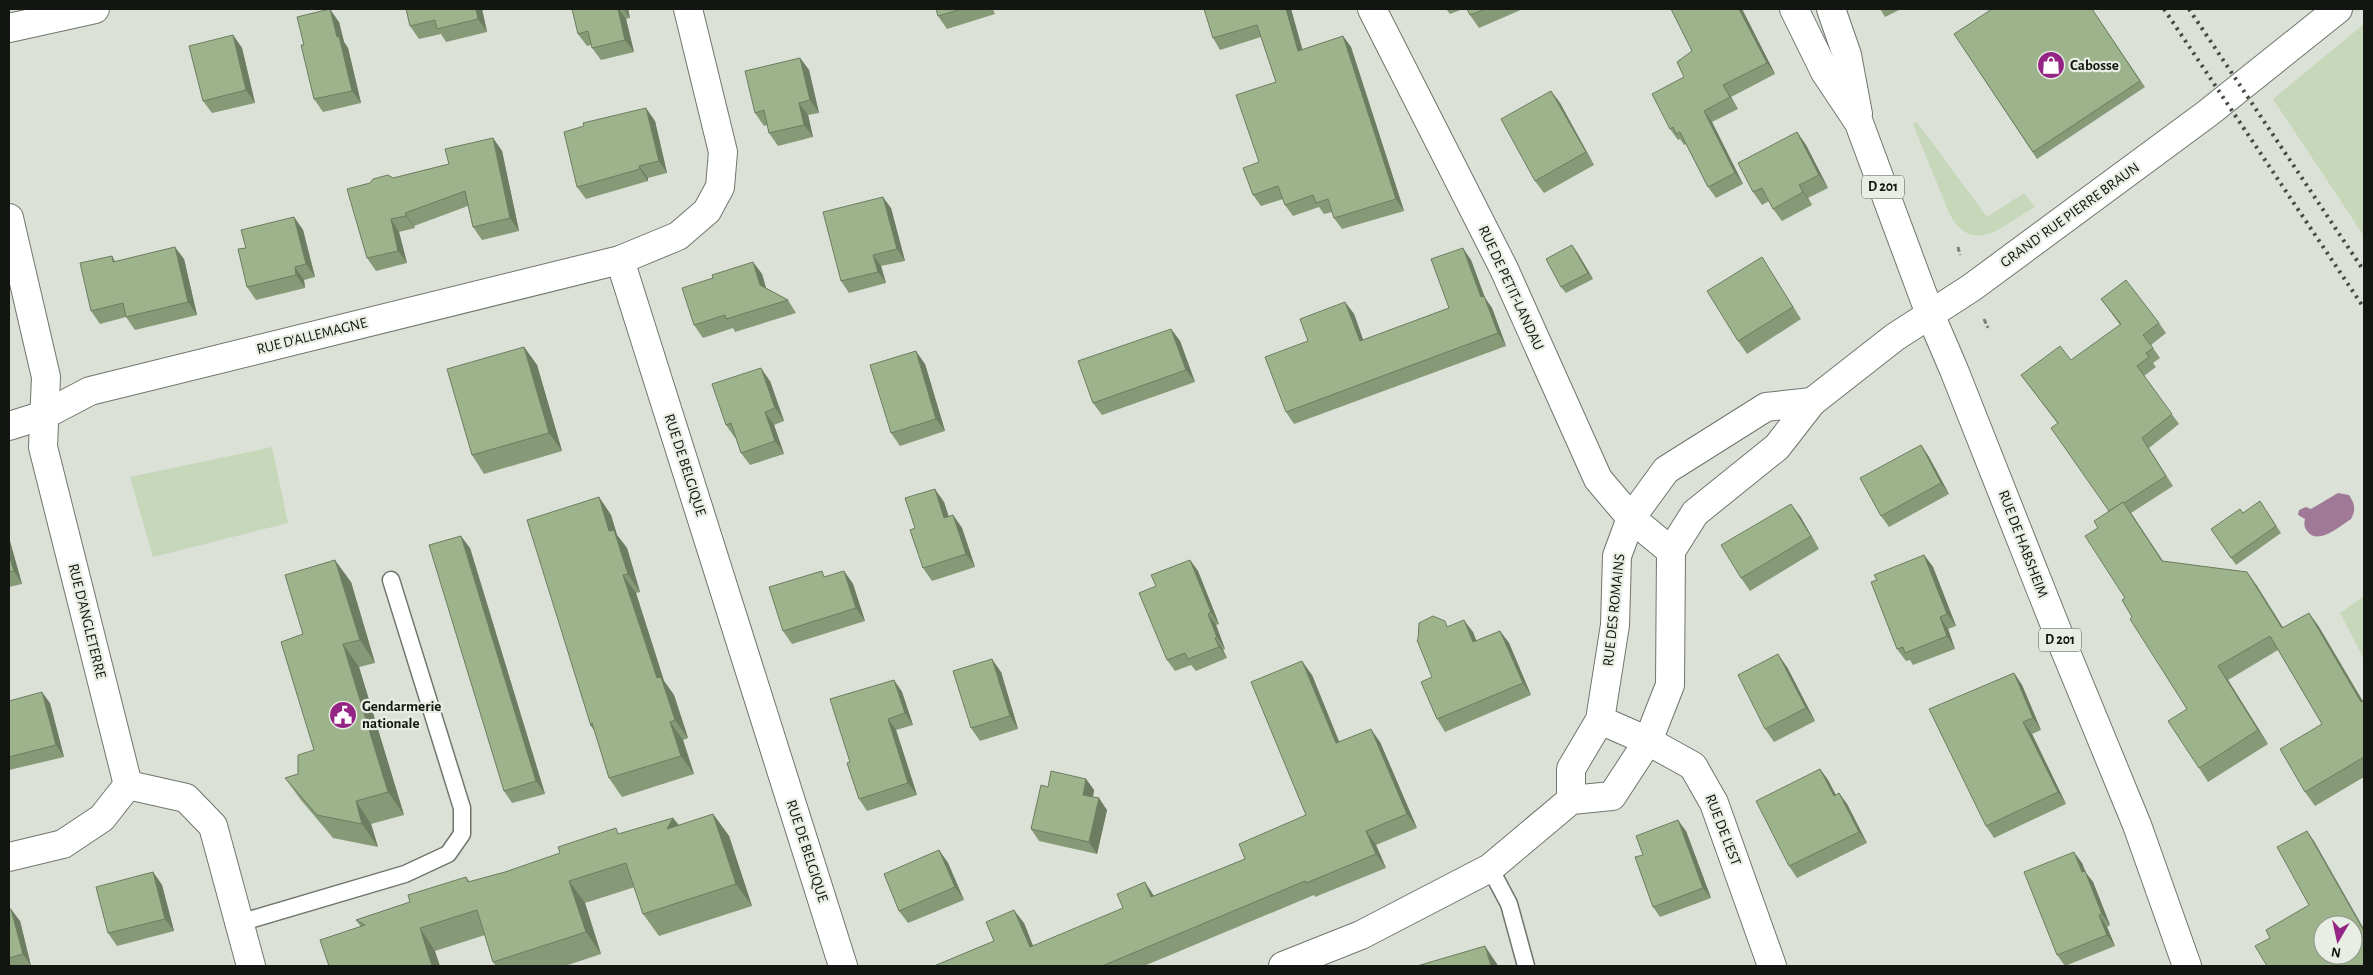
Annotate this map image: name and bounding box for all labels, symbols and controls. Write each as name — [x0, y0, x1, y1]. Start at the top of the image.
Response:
shop icon: Cabosse — [2036, 50, 2066, 80]
place label: Cabosse — [2070, 58, 2119, 73]
street label: GRAND' RUE PIERRE BRAUN — [1998, 160, 2142, 270]
road number: D 201 — [1862, 176, 1904, 198]
street label: RUE DE PETIT-LANDAU — [1476, 223, 1546, 353]
street label: RUE D'ALLEMAGNE — [255, 315, 369, 357]
street label: RUE DE BELGIQUE — [661, 412, 709, 518]
street label: RUE DE HABSHEIM — [1996, 488, 2050, 600]
street label: RUE DES ROMAINS — [1601, 553, 1627, 667]
street label: RUE D'ANGLETERRE — [65, 562, 109, 680]
road number: D 201 — [2039, 628, 2081, 652]
place label: Gendarmerie nationale — [362, 699, 441, 731]
public building icon: Gendarmerie nationale — [328, 700, 358, 730]
street label: RUE DE L'EST — [1703, 792, 1744, 868]
street label: RUE DE BELGIQUE — [783, 798, 831, 904]
north arrow — [2313, 915, 2363, 965]
text: N — [2330, 944, 2342, 960]

